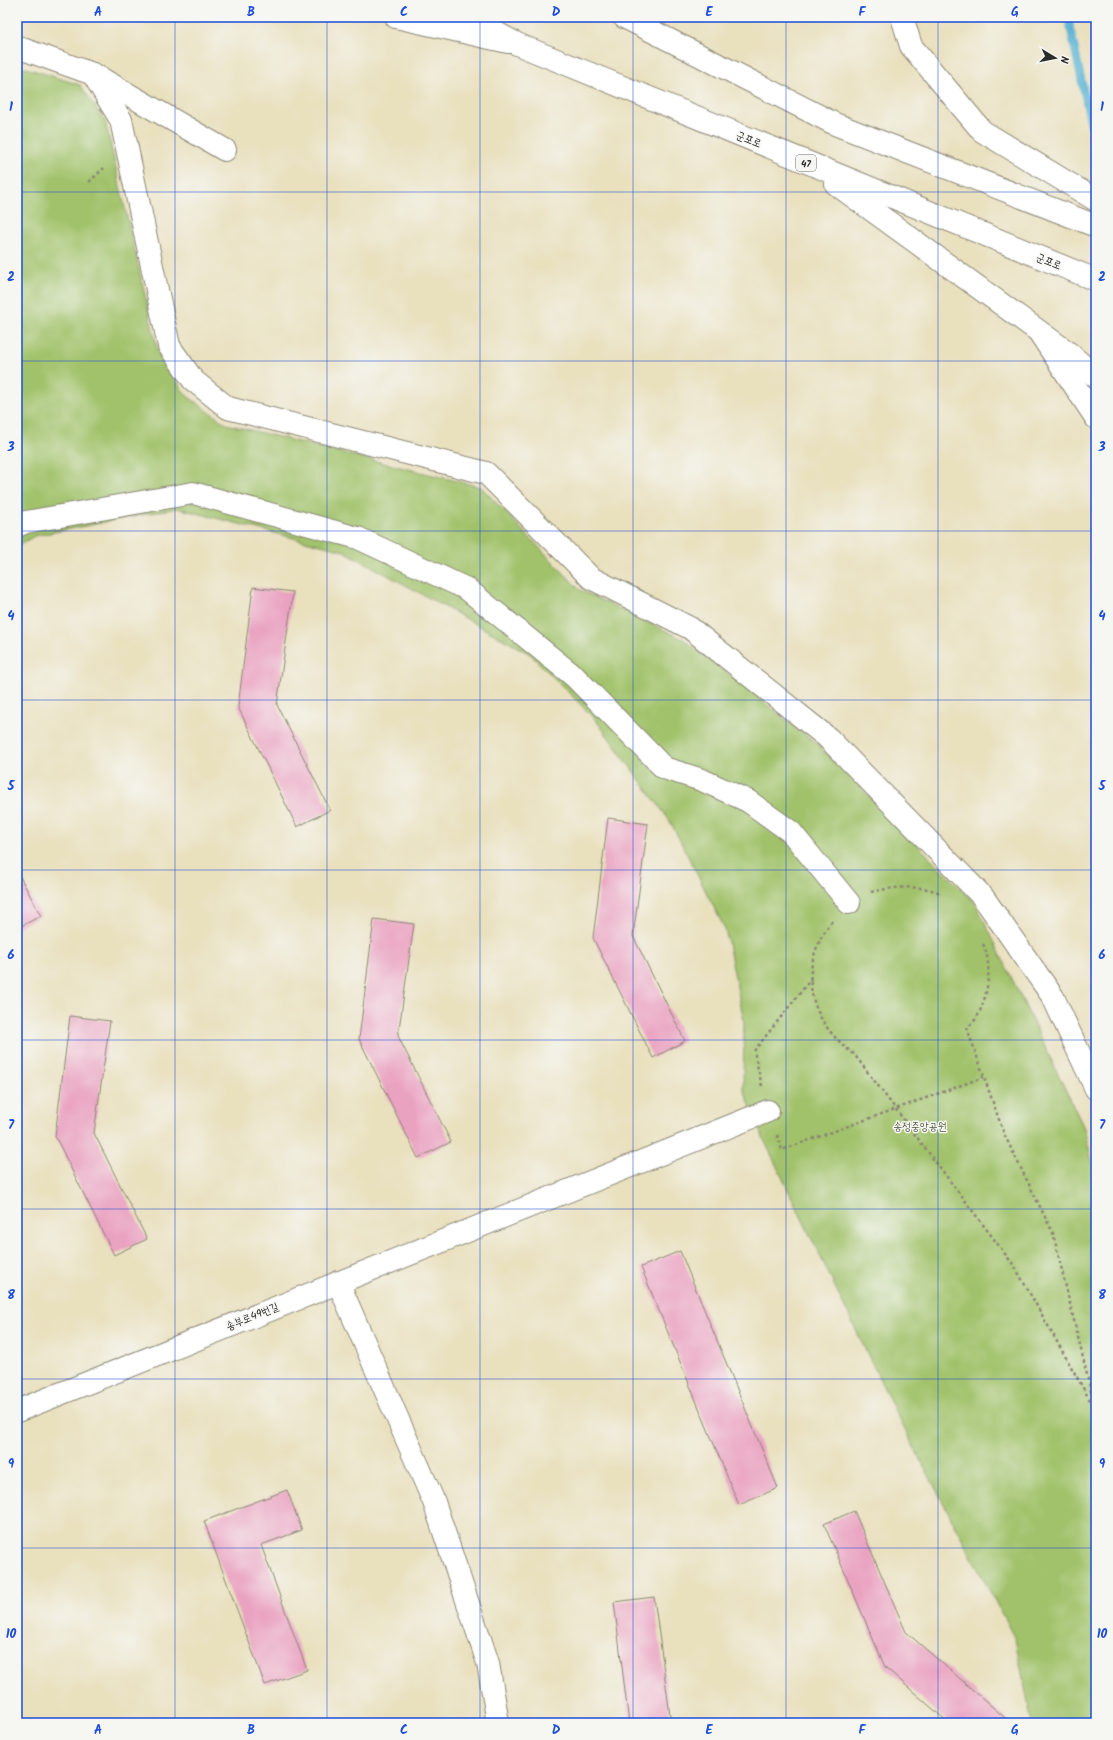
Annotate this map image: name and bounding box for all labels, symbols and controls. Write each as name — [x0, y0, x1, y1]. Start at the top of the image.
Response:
text: A — [94, 2, 102, 23]
text: B — [247, 2, 255, 23]
text: C — [400, 2, 408, 23]
text: D — [552, 2, 561, 23]
text: E — [705, 2, 713, 23]
text: F — [858, 2, 866, 23]
text: G — [1011, 2, 1019, 23]
north arrow — [1035, 38, 1075, 78]
text: N — [1054, 55, 1073, 65]
text: 1 — [9, 97, 13, 118]
text: 1 — [1100, 97, 1104, 118]
street label: 군포로 — [733, 127, 764, 153]
road number: 47 — [796, 155, 816, 171]
street label: 군포로 — [1033, 249, 1064, 275]
text: 2 — [7, 267, 15, 288]
text: 2 — [1098, 267, 1106, 288]
text: 3 — [6, 437, 15, 458]
text: 3 — [1097, 437, 1106, 458]
text: 4 — [7, 606, 15, 627]
text: 4 — [1098, 606, 1106, 627]
text: 5 — [7, 776, 16, 797]
text: 5 — [1098, 776, 1107, 797]
text: 6 — [7, 945, 15, 966]
text: 6 — [1098, 945, 1106, 966]
text: 7 — [8, 1115, 15, 1136]
text: 7 — [1099, 1115, 1106, 1136]
park label: 송정중앙공원 — [893, 1118, 947, 1136]
text: 8 — [7, 1285, 15, 1306]
text: 8 — [1098, 1285, 1106, 1306]
street label: 송부로49번길 — [223, 1298, 282, 1336]
text: 9 — [8, 1454, 15, 1475]
text: 9 — [1099, 1454, 1106, 1475]
text: 10 — [6, 1624, 17, 1645]
text: 10 — [1097, 1624, 1108, 1645]
text: A — [94, 1720, 102, 1740]
text: B — [247, 1720, 255, 1740]
text: C — [400, 1720, 408, 1740]
text: D — [552, 1720, 561, 1740]
text: E — [705, 1720, 713, 1740]
text: F — [858, 1720, 866, 1740]
text: G — [1011, 1720, 1019, 1740]

